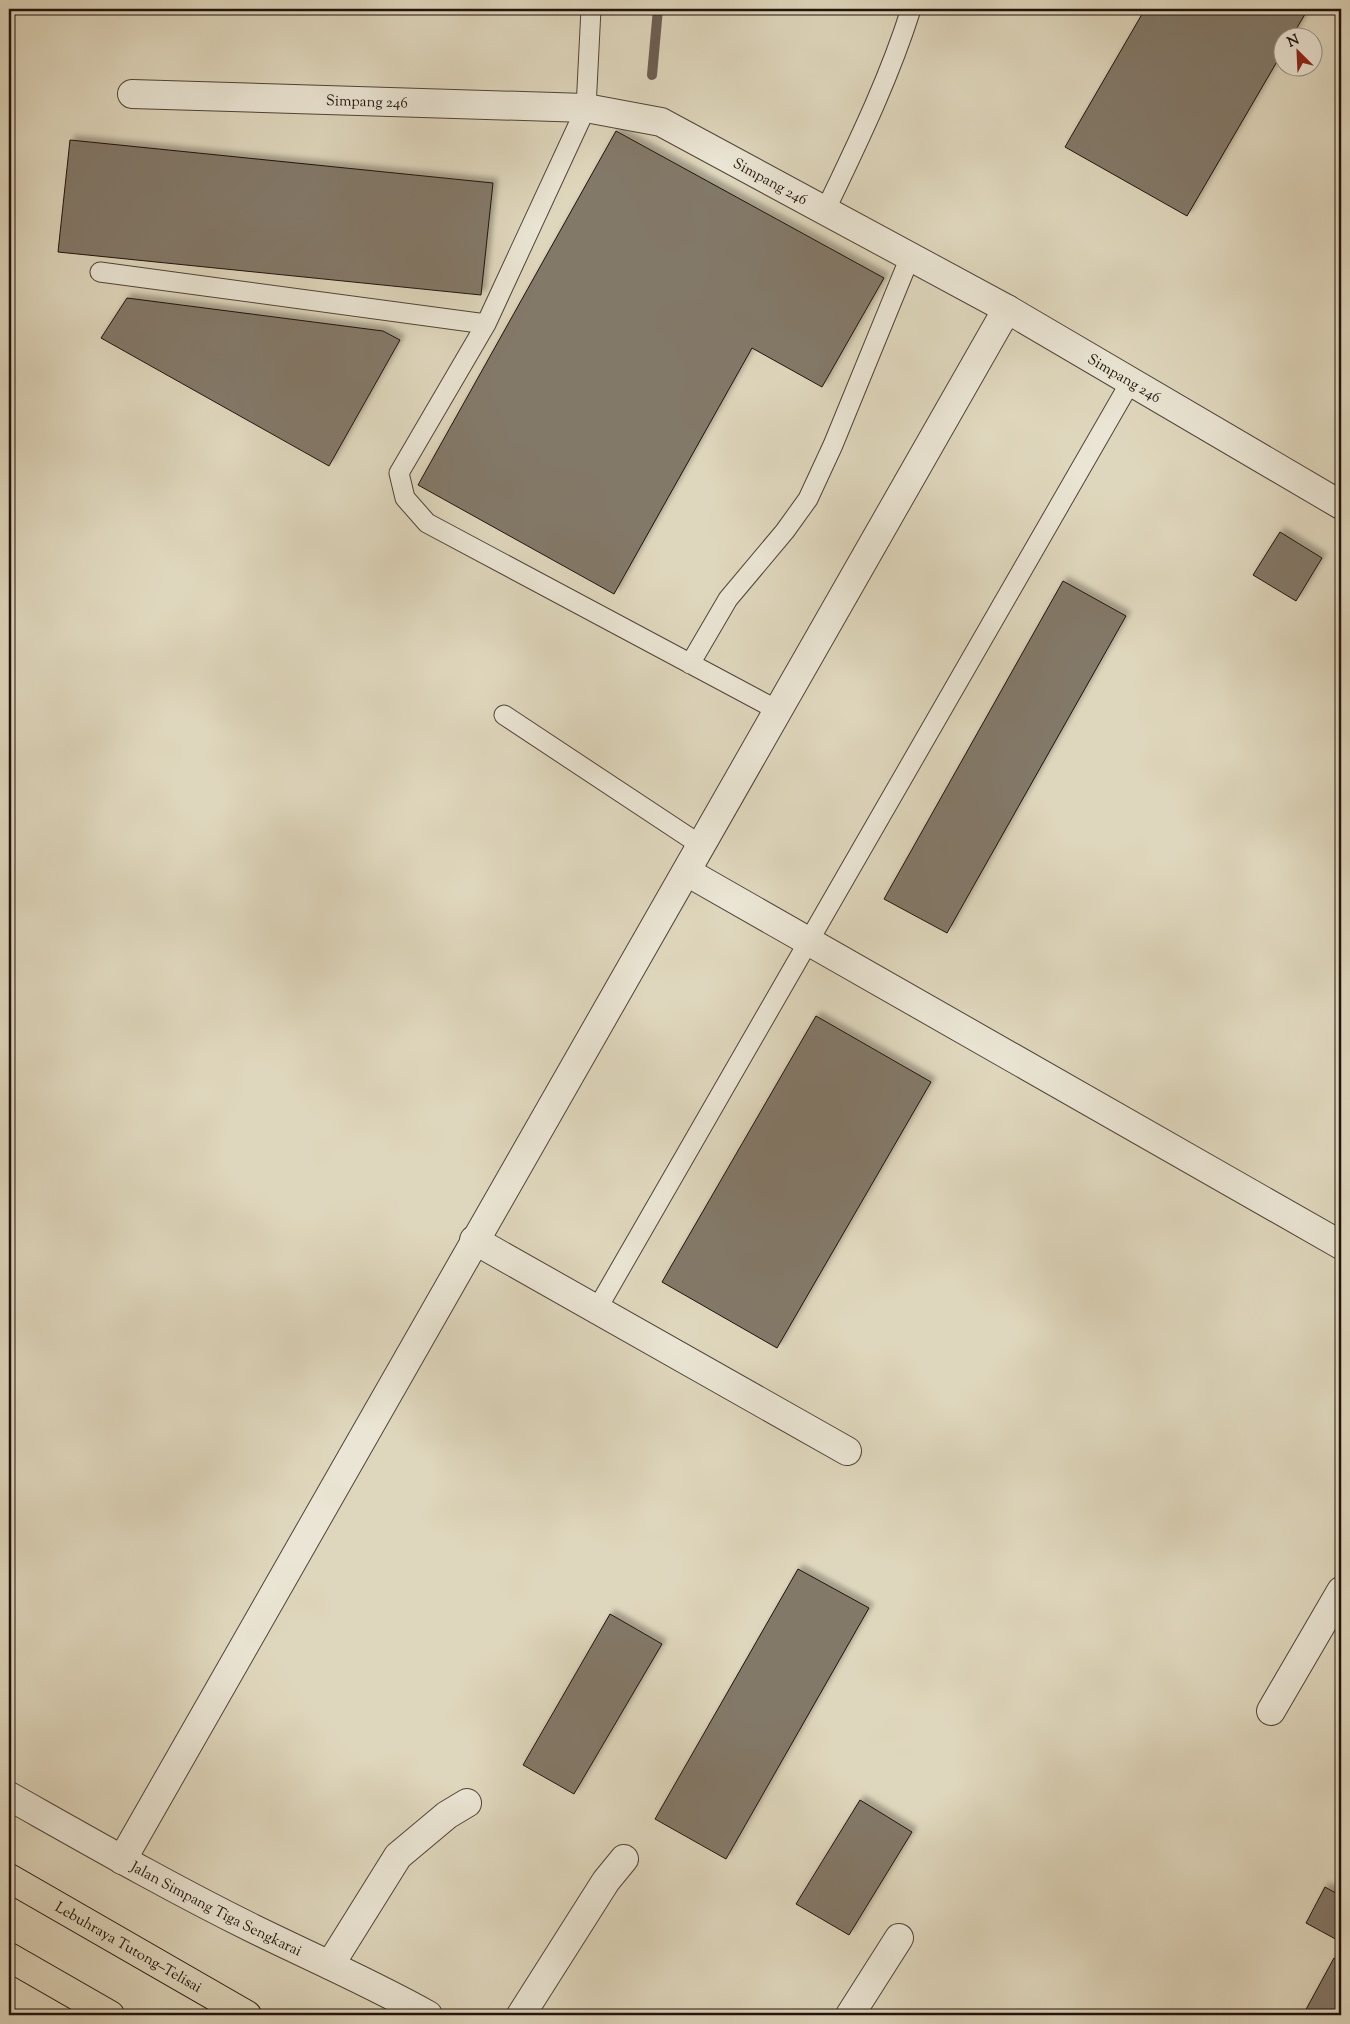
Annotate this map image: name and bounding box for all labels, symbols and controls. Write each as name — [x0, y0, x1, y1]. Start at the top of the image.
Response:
north arrow — [1272, 28, 1322, 78]
text: N — [1284, 31, 1303, 53]
street label: Simpang 246 — [326, 91, 408, 115]
street label: Simpang 246 — [729, 154, 811, 211]
street label: Simpang 246 — [1083, 349, 1164, 409]
street label: Jalan Simpang Tiga Sengkarai — [125, 1857, 305, 1962]
street label: Lebuhraya Tutong–Telisai — [50, 1898, 205, 1999]

